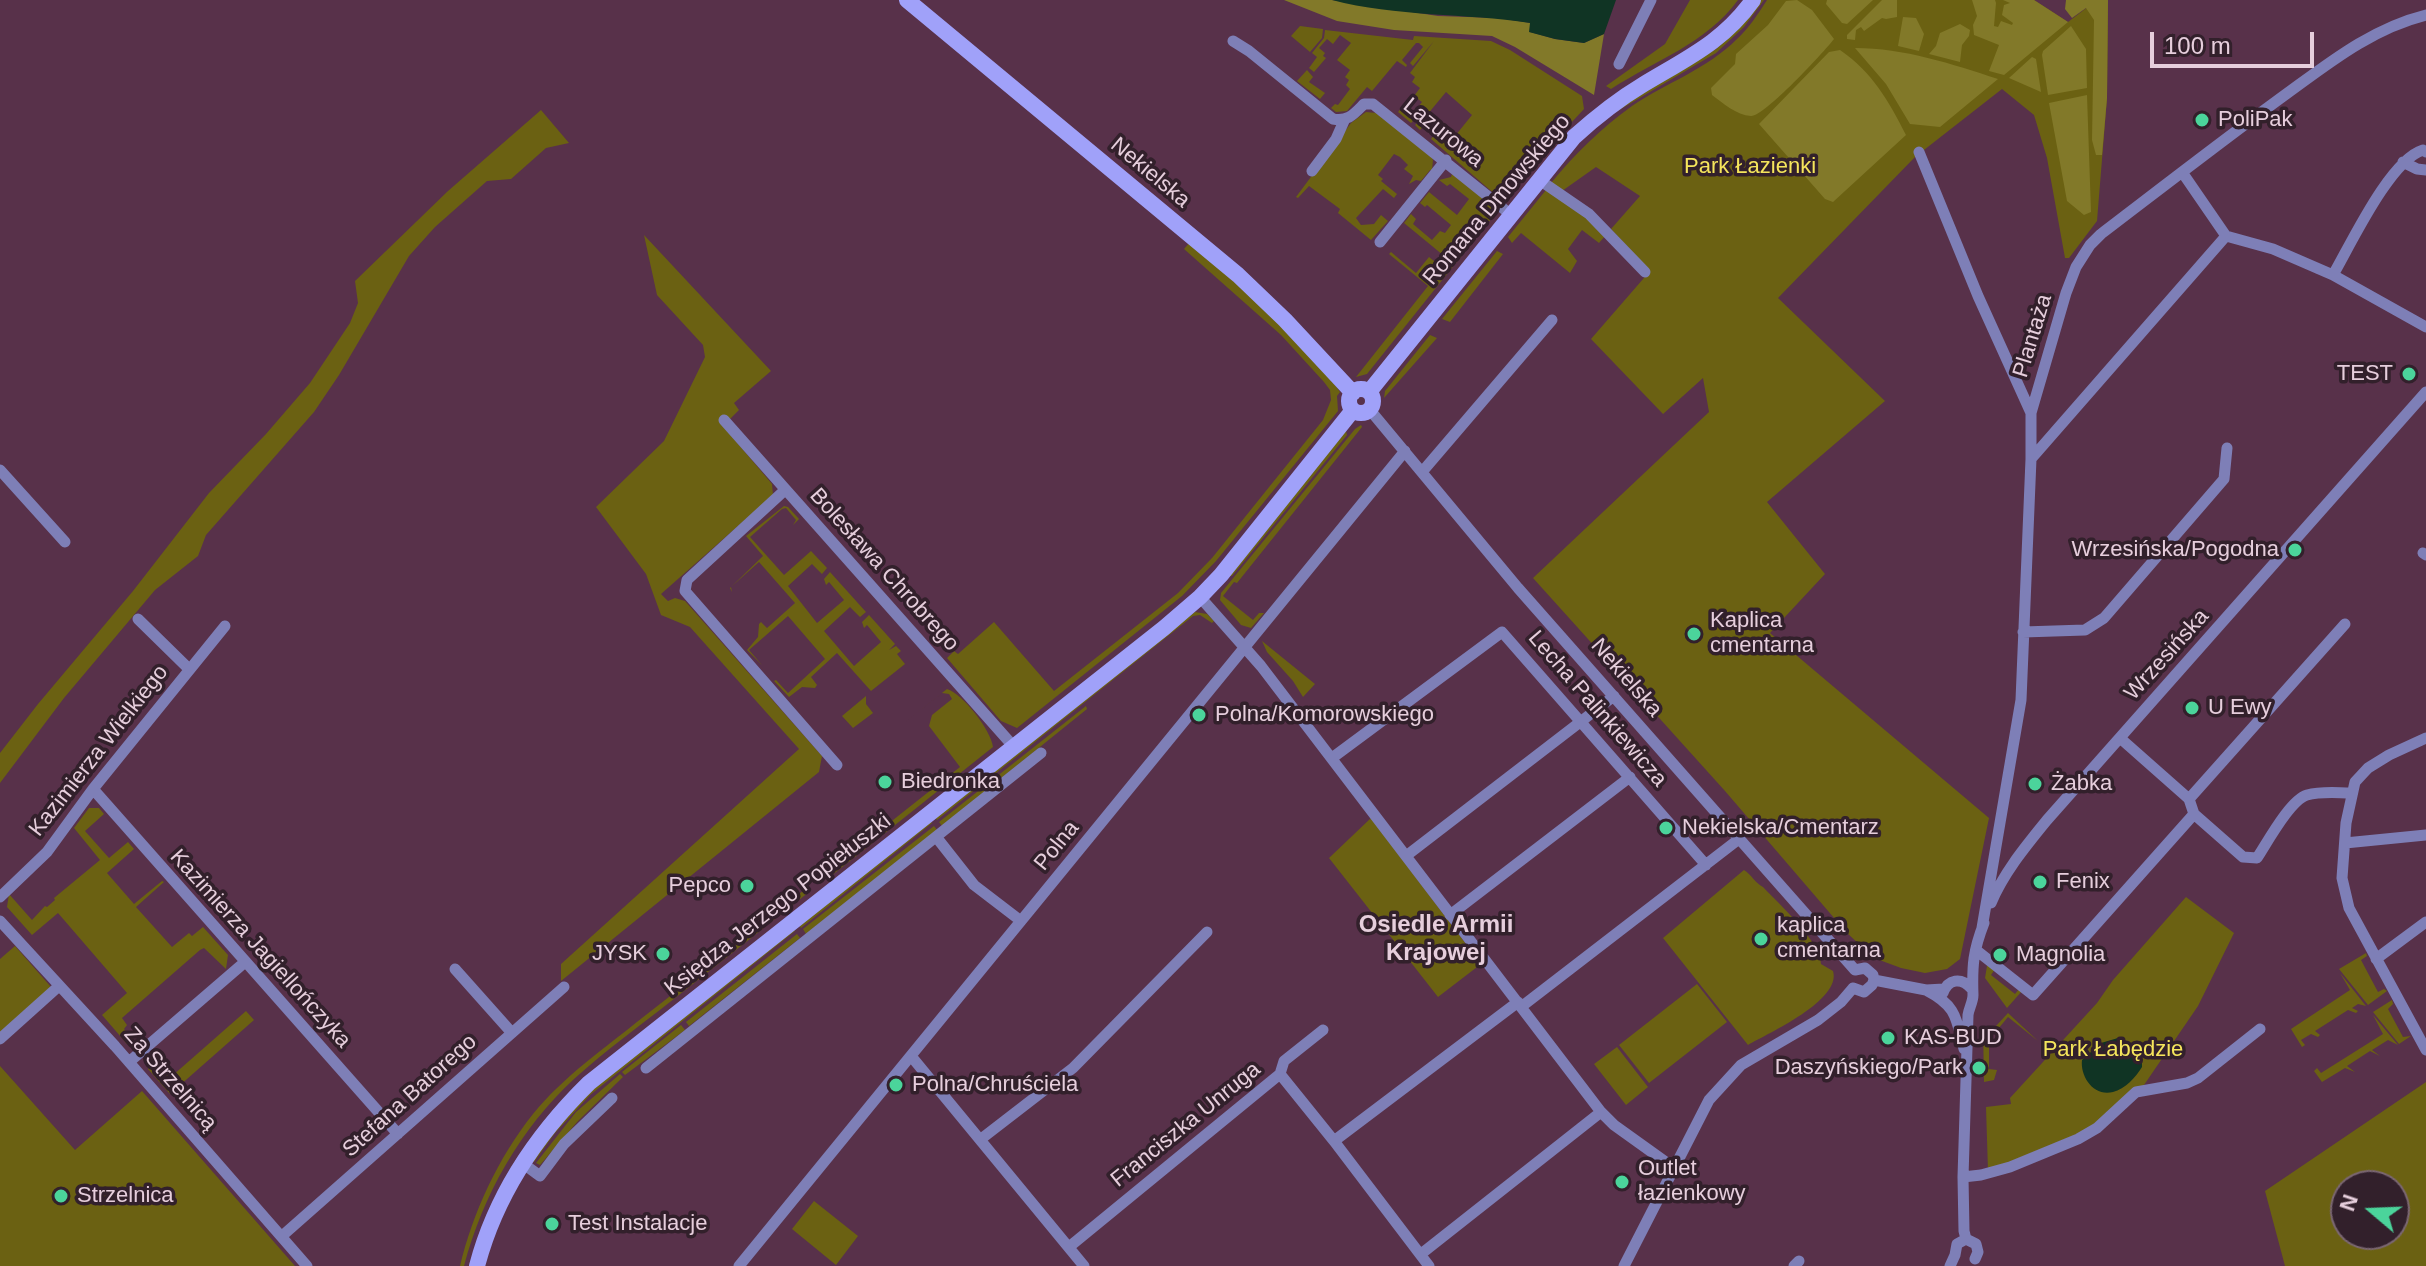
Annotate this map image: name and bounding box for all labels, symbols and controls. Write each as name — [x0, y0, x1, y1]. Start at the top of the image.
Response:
scale bar — [2154, 16, 2318, 66]
text: 100 m — [2164, 32, 2231, 59]
street label: Lazurowa — [1398, 93, 1488, 173]
place label: PoliPak — [2218, 107, 2293, 133]
street label: Romana Dmowskiego — [1418, 109, 1576, 291]
marker: PoliPak — [2193, 111, 2211, 129]
street label: Nekielska — [1105, 132, 1195, 214]
park label: Park Łazienki — [1684, 154, 1816, 180]
street label: Plantaża — [2008, 291, 2058, 381]
place label: TEST — [2337, 361, 2393, 387]
marker: TEST — [2400, 365, 2418, 383]
street label: Bolesława Chrobrego — [804, 483, 964, 657]
place label: Wrzesińska/Pogodna — [2072, 537, 2279, 563]
marker: Wrzesińska/Pogodna — [2286, 541, 2304, 559]
street label: Wrzesińska — [2119, 604, 2215, 706]
place label: Kaplica cmentarna — [1710, 608, 1814, 660]
marker: Kaplica cmentarna — [1685, 625, 1703, 643]
street label: Lecha Palinkiewicza — [1522, 626, 1672, 792]
street label: Nekielska — [1585, 633, 1667, 723]
street label: Kazimierza Wielkiego — [24, 660, 174, 842]
place label: U Ewy — [2208, 695, 2272, 721]
marker: U Ewy — [2183, 699, 2201, 717]
place label: Polna/Komorowskiego — [1215, 702, 1434, 728]
marker: Polna/Komorowskiego — [1190, 706, 1208, 724]
place label: Biedronka — [901, 769, 1000, 795]
place label: Żabka — [2051, 771, 2112, 797]
marker: Biedronka — [876, 773, 894, 791]
marker: Żabka — [2026, 775, 2044, 793]
street label: Księdza Jerzego Popiełuszki — [660, 808, 896, 1002]
place label: Nekielska/Cmentarz — [1682, 815, 1879, 841]
street label: Polna — [1029, 816, 1085, 876]
marker: Nekielska/Cmentarz — [1657, 819, 1675, 837]
street label: Kazimierza Jagiellończyka — [164, 844, 356, 1054]
place label: Fenix — [2056, 869, 2110, 895]
place label: Pepco — [669, 873, 731, 899]
marker: Fenix — [2031, 873, 2049, 891]
marker: Pepco — [738, 877, 756, 895]
district label: Osiedle Armii Krajowej — [1359, 911, 1513, 967]
place label: kaplica cmentarna — [1777, 913, 1881, 964]
marker: kaplica cmentarna — [1752, 930, 1770, 948]
place label: JYSK — [592, 941, 647, 967]
place label: Magnolia — [2016, 942, 2105, 968]
marker: JYSK — [654, 945, 672, 963]
marker: Magnolia — [1991, 946, 2009, 964]
street label: Za Strzelnicą — [118, 1022, 222, 1136]
place label: KAS-BUD — [1904, 1025, 2002, 1051]
street label: Stefana Batorego — [338, 1029, 482, 1163]
marker: KAS-BUD — [1879, 1029, 1897, 1047]
park label: Park Łabędzie — [2043, 1037, 2183, 1063]
place label: Daszyńskiego/Park — [1775, 1055, 1963, 1081]
street label: Franciszka Unruga — [1106, 1057, 1266, 1193]
marker: Daszyńskiego/Park — [1970, 1059, 1988, 1077]
place label: Polna/Chruściela — [912, 1072, 1078, 1098]
marker: Polna/Chruściela — [887, 1076, 905, 1094]
place label: Outlet łazienkowy — [1638, 1156, 1746, 1208]
north arrow — [2330, 1170, 2410, 1250]
marker: Outlet łazienkowy — [1613, 1173, 1631, 1191]
place label: Strzelnica — [77, 1183, 174, 1209]
marker: Strzelnica — [52, 1187, 70, 1205]
text: N — [2334, 1191, 2363, 1214]
place label: Test Instalacje — [568, 1211, 707, 1237]
marker: Test Instalacje — [543, 1215, 561, 1233]

